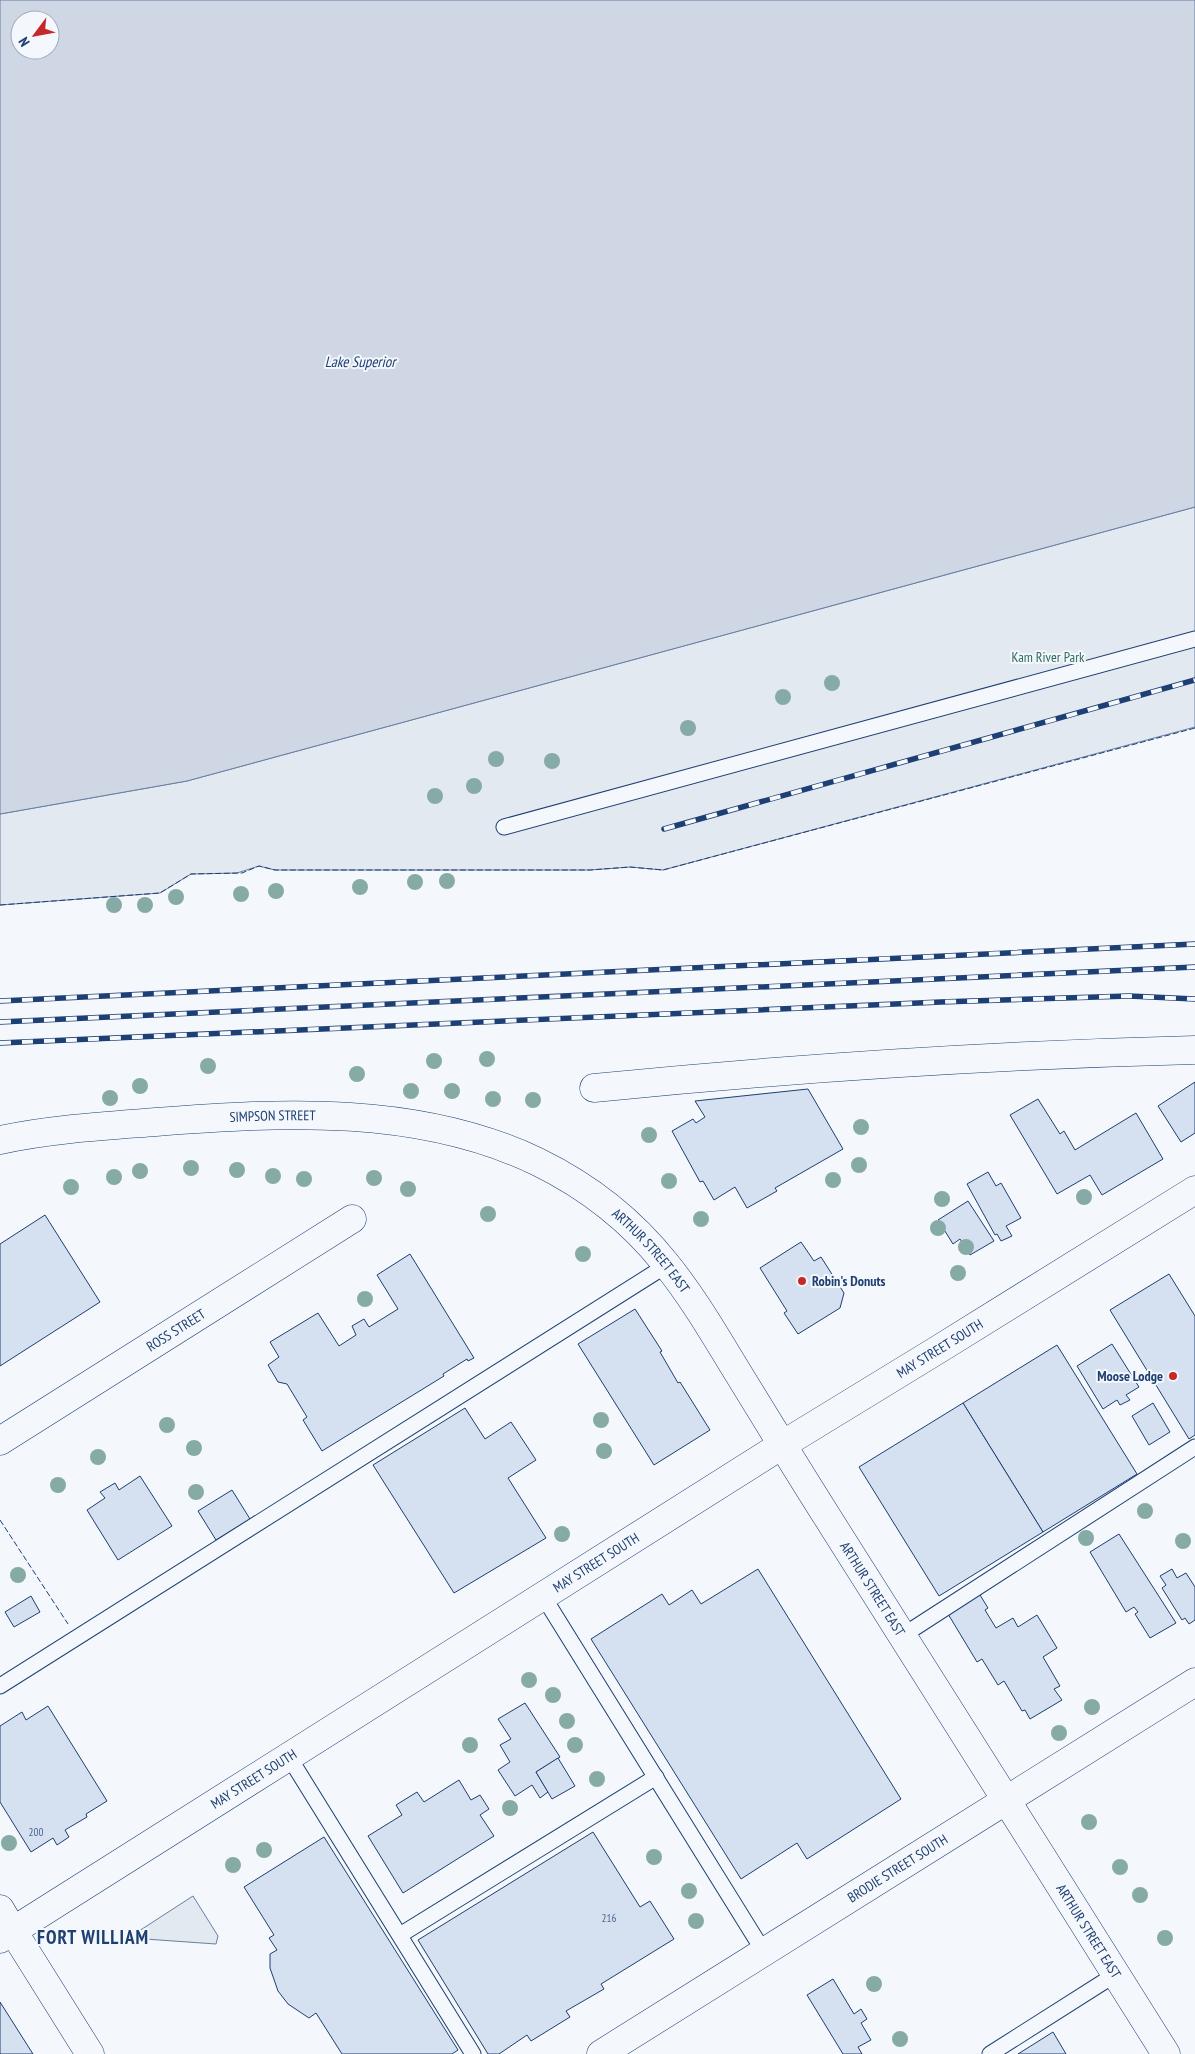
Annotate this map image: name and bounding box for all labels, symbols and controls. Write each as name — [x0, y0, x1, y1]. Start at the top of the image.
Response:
north arrow — [10, 10, 60, 60]
text: N — [14, 34, 34, 50]
water label: Lake Superior — [325, 352, 397, 371]
park label: Kam River Park — [1012, 648, 1085, 666]
street label: SIMPSON STREET — [229, 1106, 317, 1126]
street label: ARTHUR STREET EAST — [608, 1204, 694, 1297]
place label: Robin's Donuts — [812, 1272, 886, 1290]
marker: Robin's Donuts — [796, 1275, 808, 1287]
street label: ROSS STREET — [143, 1304, 209, 1355]
street label: MAY STREET SOUTH — [893, 1315, 986, 1382]
place label: Moose Lodge — [1097, 1367, 1163, 1385]
marker: Moose Lodge — [1167, 1370, 1179, 1382]
street label: MAY STREET SOUTH — [550, 1529, 642, 1596]
street label: ARTHUR STREET EAST — [836, 1538, 910, 1640]
street label: MAY STREET SOUTH — [207, 1745, 300, 1813]
house number: 200 — [29, 1825, 43, 1839]
street label: BRODIE STREET SOUTH — [844, 1830, 951, 1906]
street label: ARTHUR STREET EAST — [1052, 1881, 1126, 1982]
house number: 216 — [602, 1911, 616, 1925]
district label: FORT WILLIAM — [37, 1925, 149, 1949]

